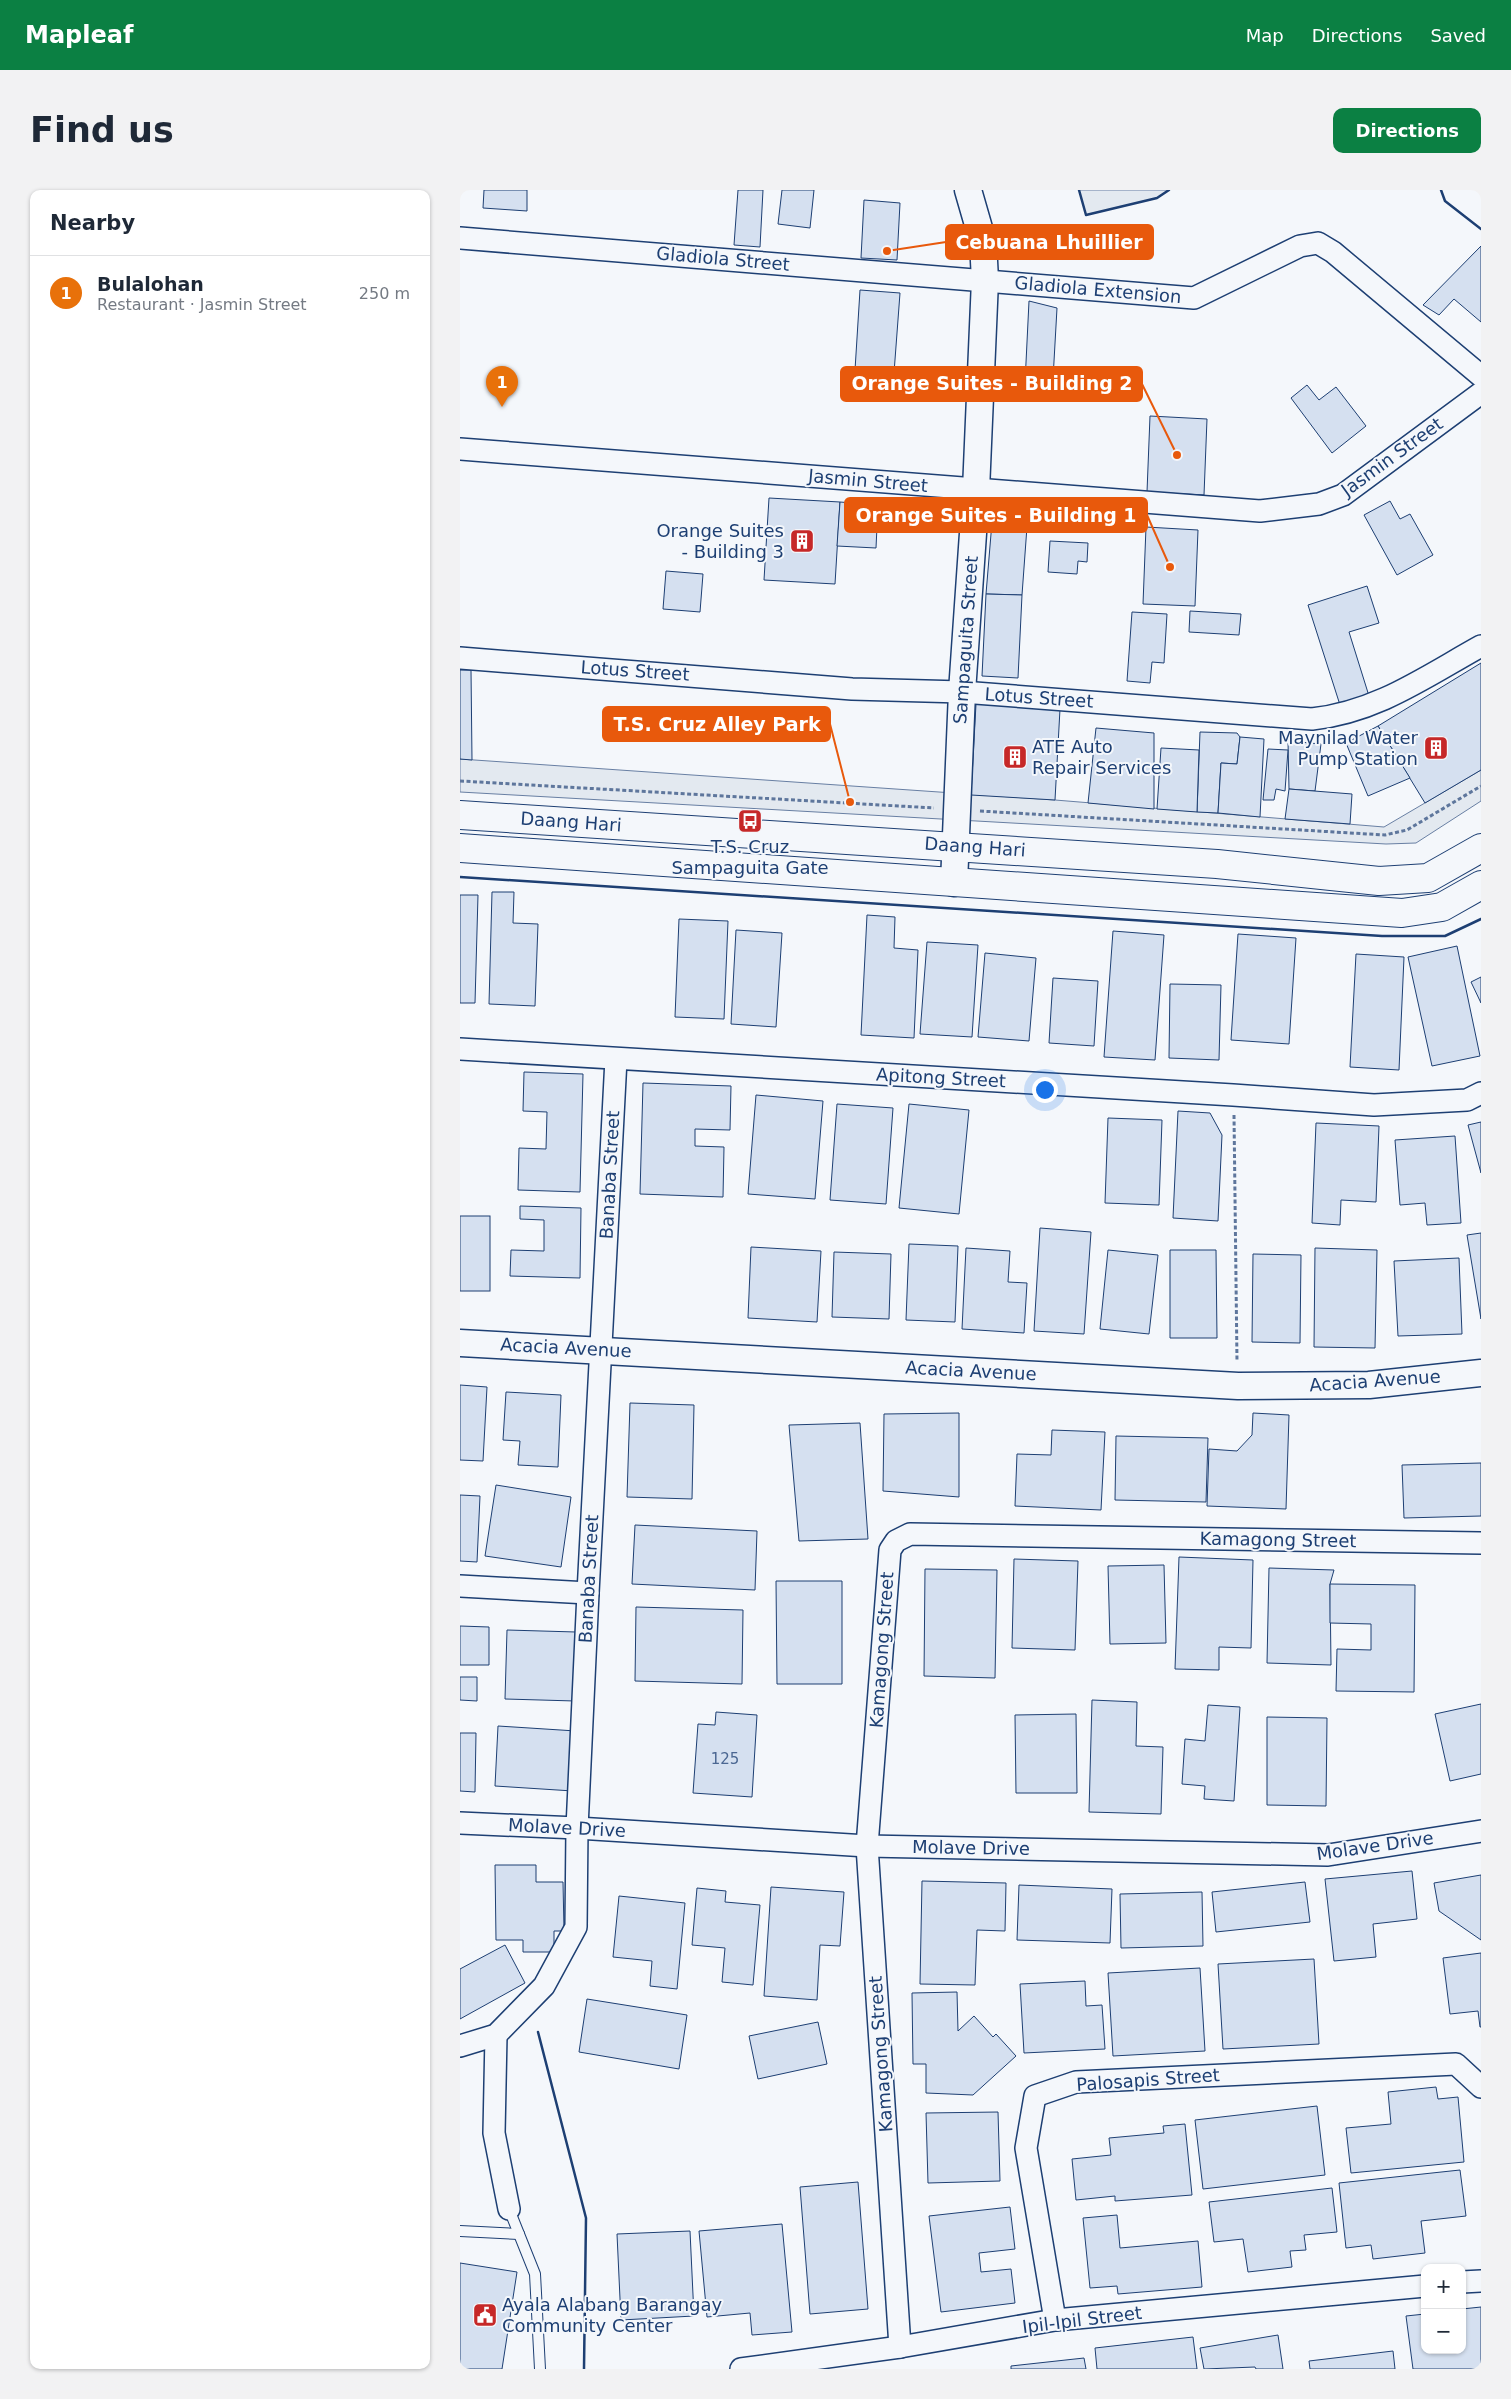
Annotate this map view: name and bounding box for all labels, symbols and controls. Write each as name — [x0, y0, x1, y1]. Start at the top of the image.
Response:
text: Mapleaf — [25, 21, 133, 49]
text: Map — [1246, 25, 1284, 46]
text: Directions — [1312, 25, 1402, 46]
text: Saved — [1430, 25, 1486, 46]
button: Directions — [1333, 108, 1481, 153]
text: Find us — [30, 110, 174, 150]
text: Nearby — [50, 211, 135, 235]
callout: Cebuana Lhuillier — [946, 225, 1153, 259]
text: Cebuana Lhuillier — [955, 231, 1143, 253]
street label: Gladiola Street — [655, 242, 791, 275]
street label: Gladiola Extension — [1014, 272, 1182, 307]
text: Bulalohan — [97, 273, 204, 295]
text: 1 — [60, 284, 72, 303]
text: 250 m — [359, 284, 410, 303]
text: Restaurant · Jasmin Street — [97, 295, 307, 314]
pin: 1 — [486, 366, 518, 407]
callout: Orange Suites - Building 2 — [841, 367, 1142, 401]
text: Orange Suites - Building 2 — [851, 372, 1133, 394]
street label: Jasmin Street — [1336, 413, 1446, 501]
street label: Jasmin Street — [806, 465, 929, 496]
callout: Orange Suites - Building 1 — [845, 498, 1147, 532]
text: Orange Suites - Building 1 — [855, 504, 1137, 526]
place label: Orange Suites - Building 3 — [656, 520, 784, 562]
building icon: Orange Suites - Building 3 — [789, 528, 815, 554]
street label: Sampaguita Street — [949, 555, 982, 725]
street label: Lotus Street — [580, 656, 690, 685]
street label: Lotus Street — [984, 683, 1094, 712]
callout: T.S. Cruz Alley Park — [603, 707, 830, 741]
text: T.S. Cruz Alley Park — [613, 713, 821, 735]
place label: Maynilad Water Pump Station — [1278, 727, 1419, 769]
building icon: Maynilad Water Pump Station — [1423, 735, 1449, 761]
place label: ATE Auto Repair Services — [1032, 736, 1171, 778]
building icon: ATE Auto Repair Services — [1002, 744, 1028, 770]
street label: Daang Hari — [520, 807, 622, 836]
bus stop icon: T.S. Cruz Sampaguita Gate — [737, 808, 763, 834]
street label: Daang Hari — [924, 832, 1026, 861]
place label: T.S. Cruz Sampaguita Gate — [671, 836, 829, 878]
street label: Apitong Street — [876, 1064, 1007, 1091]
your location — [1032, 1077, 1058, 1103]
street label: Banaba Street — [596, 1110, 623, 1240]
street label: Acacia Avenue — [500, 1334, 632, 1361]
street label: Acacia Avenue — [905, 1357, 1037, 1384]
street label: Acacia Avenue — [1309, 1365, 1441, 1396]
street label: Banaba Street — [575, 1514, 602, 1644]
street label: Kamagong Street — [1199, 1528, 1357, 1551]
street label: Kamagong Street — [866, 1571, 897, 1729]
house number: 125 — [711, 1750, 739, 1768]
street label: Molave Drive — [508, 1814, 627, 1841]
street label: Molave Drive — [1315, 1827, 1435, 1864]
street label: Molave Drive — [912, 1836, 1030, 1859]
street label: Kamagong Street — [865, 1975, 896, 2133]
street label: Palosapis Street — [1076, 2064, 1220, 2095]
map controls — [1421, 2264, 1466, 2354]
button: + — [1421, 2264, 1466, 2309]
place label: Ayala Alabang Barangay Community Center — [502, 2294, 723, 2336]
public building icon: Ayala Alabang Barangay Community Center — [472, 2302, 498, 2328]
street label: Ipil-Ipil Street — [1021, 2302, 1143, 2337]
button: − — [1421, 2309, 1466, 2354]

